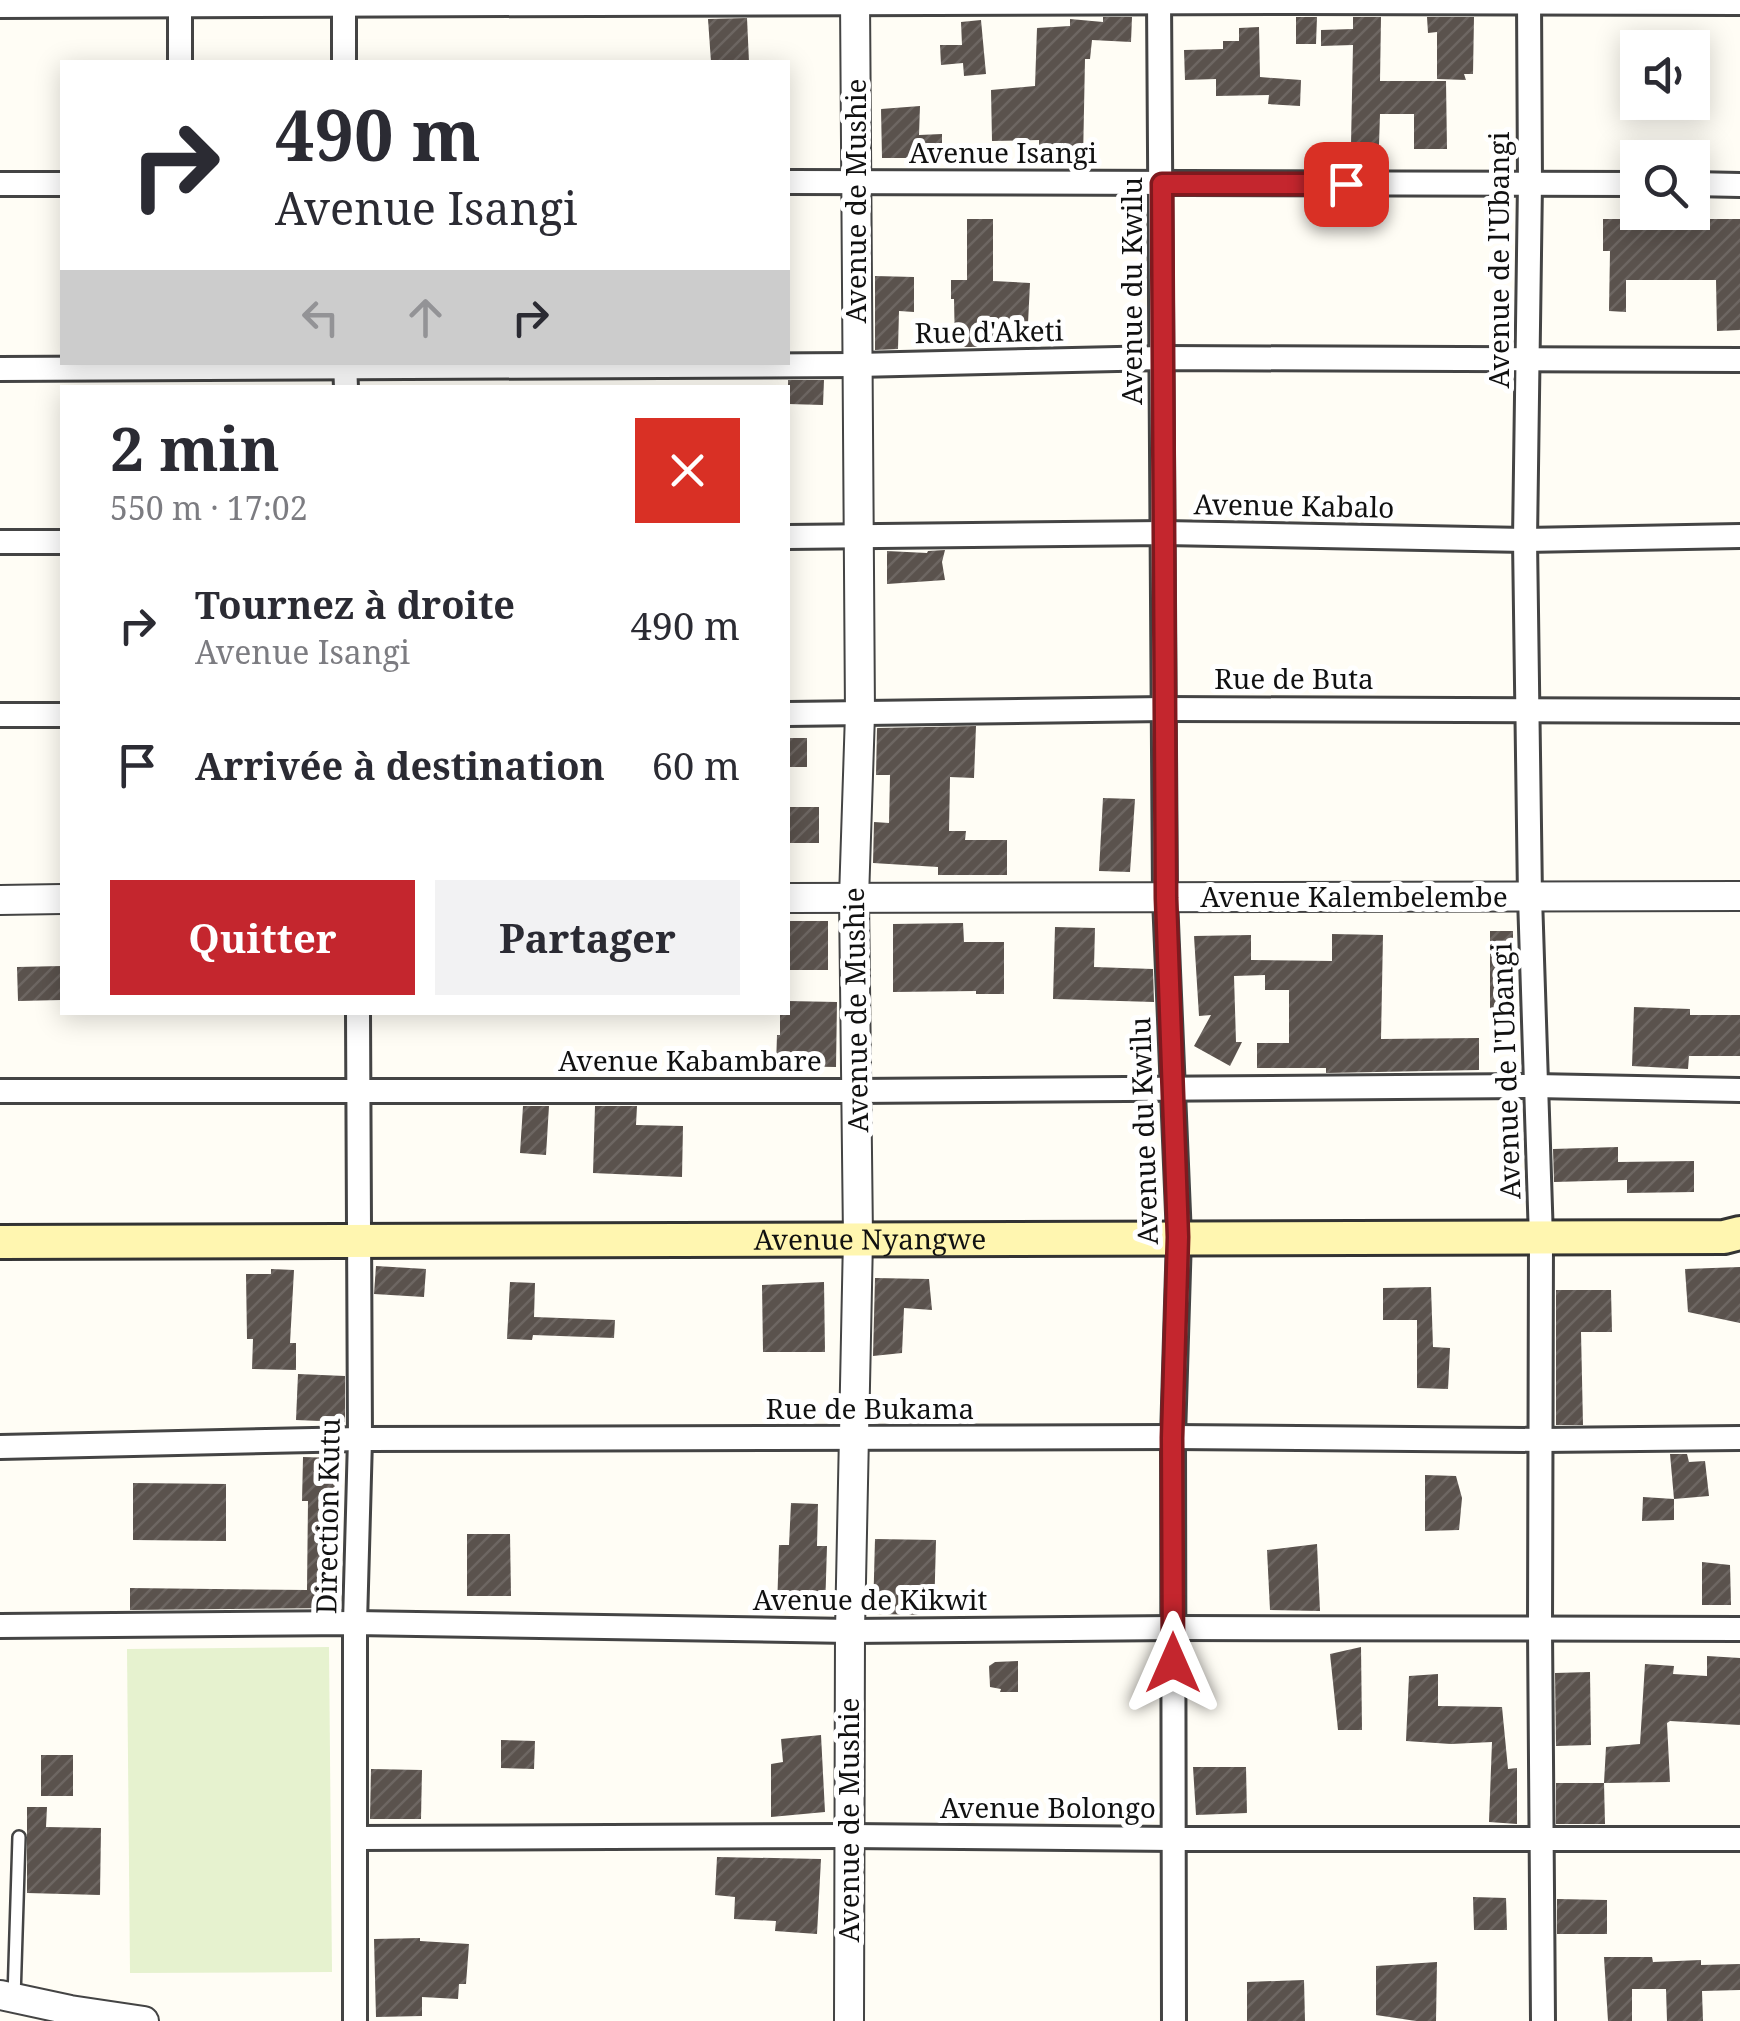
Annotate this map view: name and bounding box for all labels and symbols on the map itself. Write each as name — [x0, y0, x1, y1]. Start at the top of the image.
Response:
street label: Avenue de Mushie — [836, 78, 874, 324]
street label: Avenue de l'Ubangi — [1479, 132, 1517, 388]
street label: Avenue Isangi — [909, 133, 1097, 171]
pin — [1304, 142, 1389, 227]
street label: Avenue du Kwilu — [1112, 177, 1150, 405]
street label: Rue d'Aketi — [914, 311, 1064, 351]
street label: Avenue Kabalo — [1193, 484, 1395, 526]
street label: Rue de Buta — [1214, 659, 1374, 697]
street label: Avenue Kalembelembe — [1200, 877, 1508, 915]
street label: Avenue de Mushie — [834, 887, 876, 1133]
street label: Avenue de l'Ubangi — [1482, 942, 1528, 1200]
street label: Avenue du Kwilu — [1120, 1016, 1166, 1246]
street label: Avenue Kabambare — [558, 1041, 822, 1079]
street label: Avenue Nyangwe — [754, 1219, 986, 1258]
street label: Rue de Bukama — [766, 1389, 974, 1427]
street label: Direction Kutu — [306, 1417, 348, 1614]
street label: Avenue de Kikwit — [753, 1580, 987, 1618]
position arrow — [1121, 1611, 1225, 1715]
street label: Avenue de Mushie — [829, 1697, 867, 1943]
street label: Avenue Bolongo — [940, 1788, 1156, 1826]

